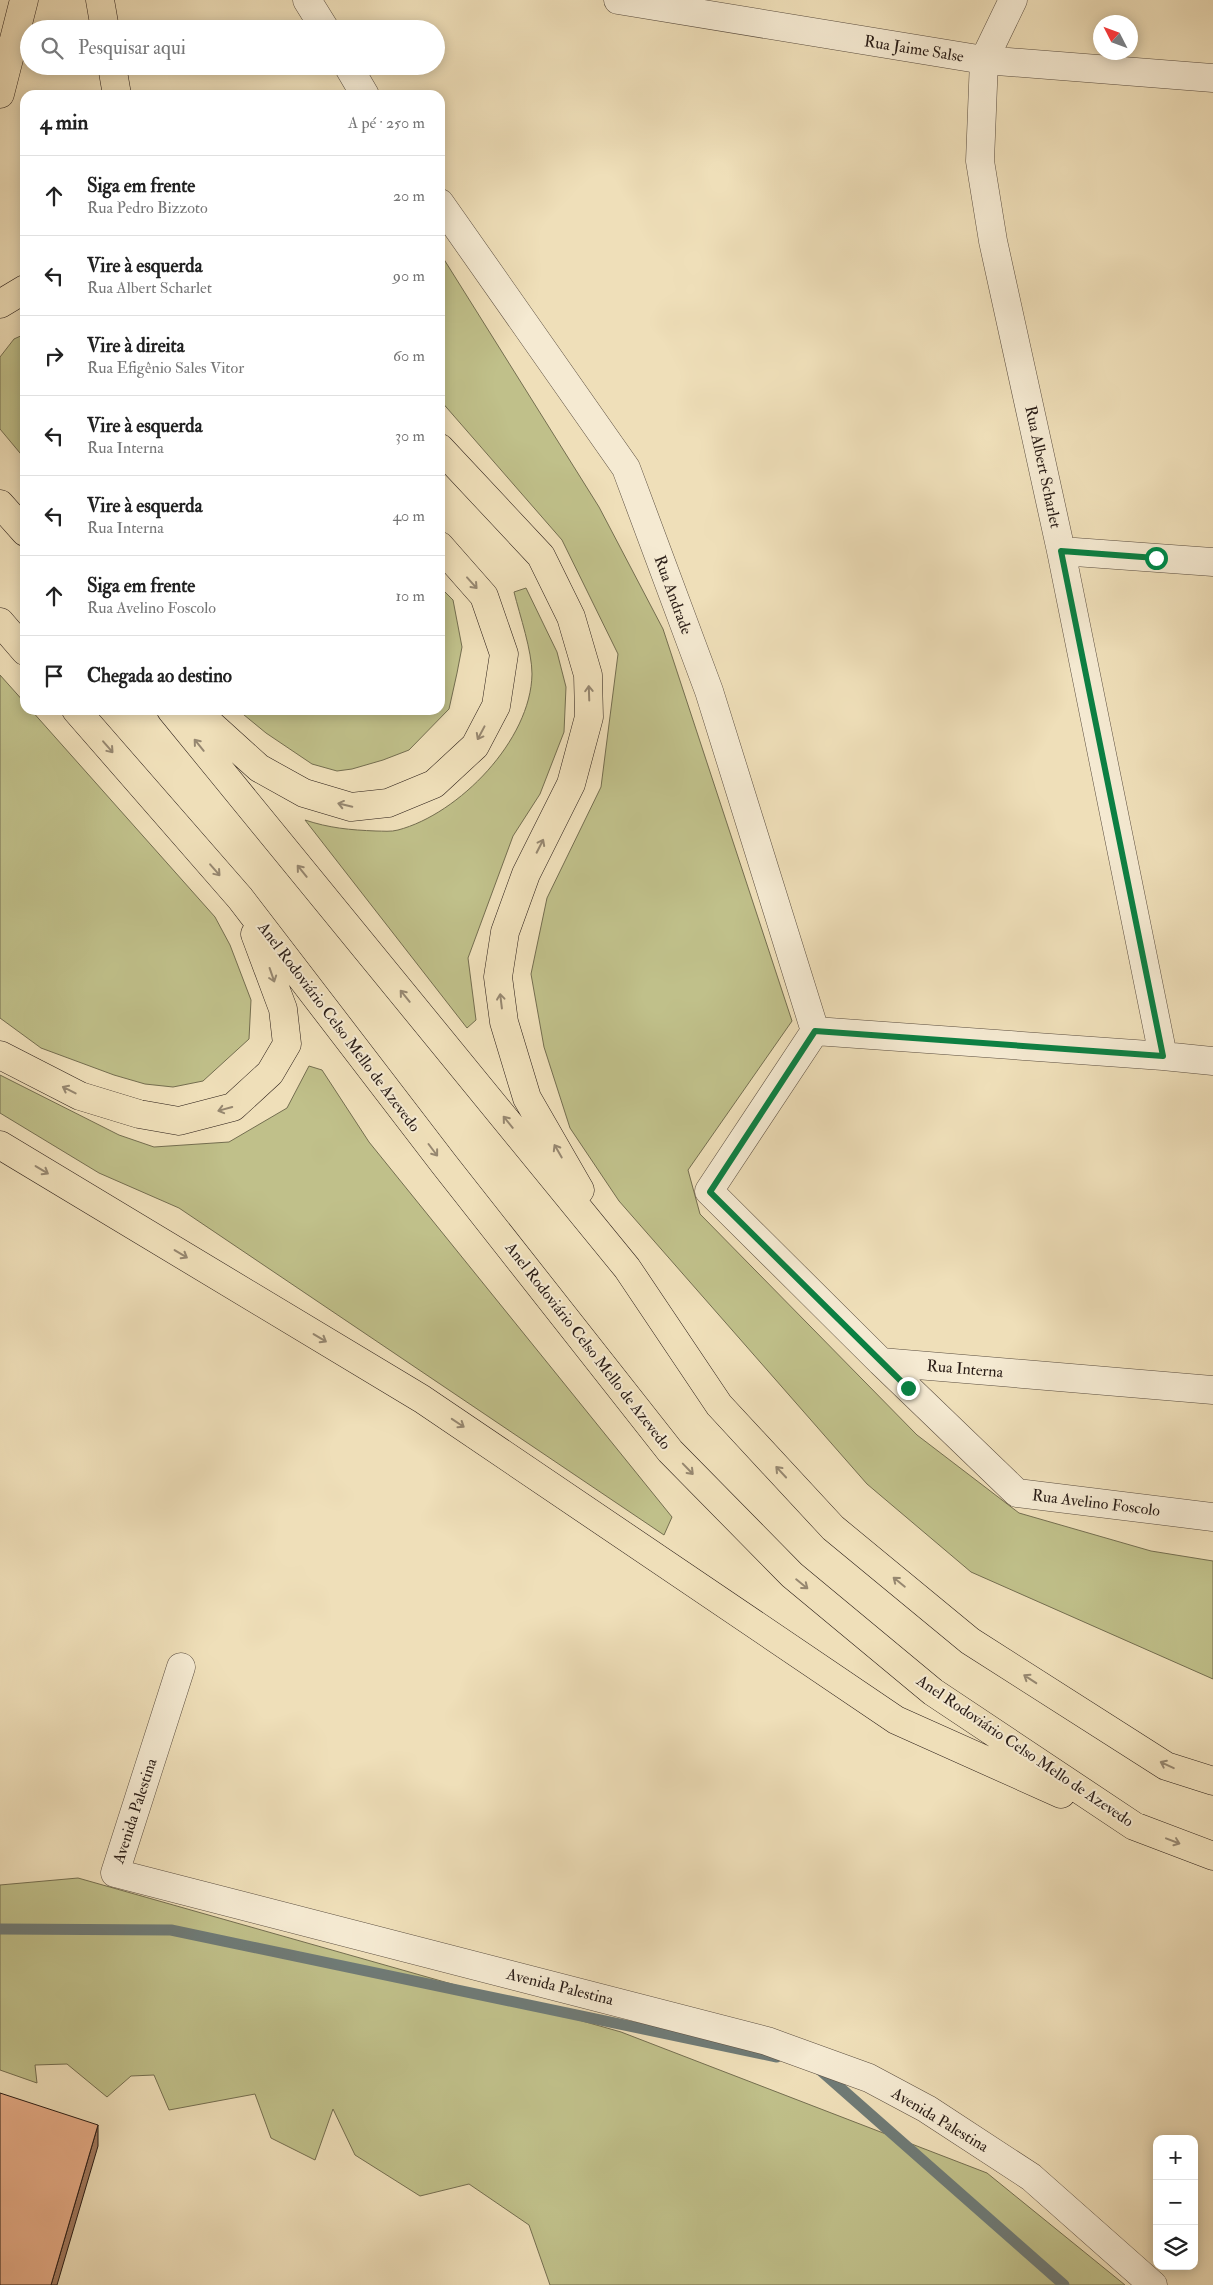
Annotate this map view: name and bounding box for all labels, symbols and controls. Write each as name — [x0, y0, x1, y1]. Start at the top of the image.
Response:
north arrow — [1093, 15, 1138, 60]
search box — [20, 20, 445, 75]
street label: Rua Jaime Salse — [863, 31, 966, 68]
icon: search — [38, 34, 66, 62]
text: Pesquisar aqui — [78, 36, 186, 60]
text: 4 min — [40, 109, 88, 136]
text: A pé · 250 m — [348, 113, 425, 133]
text: Siga em frente — [87, 174, 195, 198]
icon: ahead — [40, 182, 68, 210]
text: 20 m — [393, 186, 425, 206]
text: Rua Pedro Bizzoto — [87, 198, 208, 218]
text: Vire à esquerda — [87, 254, 202, 278]
icon: left — [40, 262, 68, 290]
text: 90 m — [393, 266, 425, 286]
text: Rua Albert Scharlet — [87, 278, 212, 298]
text: Vire à direita — [87, 334, 184, 358]
icon: right — [40, 342, 68, 370]
text: 60 m — [393, 346, 425, 366]
text: Rua Efigênio Sales Vitor — [87, 358, 244, 378]
street label: Rua Albert Scharlet — [1020, 404, 1066, 530]
text: Vire à esquerda — [87, 414, 202, 438]
icon: left — [40, 422, 68, 450]
text: 30 m — [395, 426, 425, 446]
text: Rua Interna — [87, 438, 164, 458]
text: Vire à esquerda — [87, 494, 202, 518]
icon: left — [40, 502, 68, 530]
text: 40 m — [392, 506, 425, 526]
text: Rua Interna — [87, 518, 164, 538]
route start — [1145, 547, 1168, 570]
street label: Rua Andrade — [649, 553, 697, 638]
text: Siga em frente — [87, 574, 195, 598]
one-way arrow — [467, 576, 478, 589]
icon: ahead — [40, 582, 68, 610]
text: 10 m — [395, 586, 425, 606]
text: Rua Avelino Foscolo — [87, 598, 216, 618]
icon: arrive — [40, 662, 68, 690]
text: Chegada ao destino — [87, 664, 232, 688]
one-way arrow — [584, 685, 593, 701]
one-way arrow — [476, 726, 486, 741]
one-way arrow — [194, 738, 205, 751]
one-way arrow — [103, 740, 114, 753]
one-way arrow — [338, 800, 354, 809]
one-way arrow — [536, 839, 545, 854]
one-way arrow — [209, 863, 221, 876]
one-way arrow — [296, 864, 307, 877]
street label: Anel Rodoviário Celso Mello de Azevedo — [253, 917, 425, 1136]
one-way arrow — [268, 967, 277, 983]
one-way arrow — [399, 990, 410, 1003]
one-way arrow — [496, 993, 506, 1009]
one-way arrow — [61, 1085, 76, 1095]
one-way arrow — [217, 1104, 233, 1114]
one-way arrow — [502, 1116, 513, 1129]
one-way arrow — [427, 1143, 438, 1156]
one-way arrow — [552, 1145, 562, 1159]
one-way arrow — [34, 1166, 48, 1176]
street label: Anel Rodoviário Celso Mello de Azevedo — [500, 1238, 675, 1454]
one-way arrow — [174, 1250, 188, 1260]
one-way arrow — [313, 1333, 327, 1343]
street label: Rua Interna — [926, 1356, 1005, 1382]
route end — [897, 1377, 920, 1400]
one-way arrow — [451, 1419, 465, 1429]
one-way arrow — [682, 1463, 694, 1475]
one-way arrow — [775, 1465, 787, 1478]
street label: Rua Avelino Foscolo — [1031, 1485, 1162, 1521]
one-way arrow — [893, 1577, 906, 1588]
one-way arrow — [796, 1579, 809, 1590]
street label: Anel Rodoviário Celso Mello de Azevedo — [912, 1670, 1138, 1831]
one-way arrow — [1023, 1673, 1037, 1683]
street label: Avenida Palestina — [108, 1755, 162, 1867]
one-way arrow — [1160, 1760, 1175, 1769]
one-way arrow — [1165, 1837, 1181, 1846]
street label: Avenida Palestina — [503, 1964, 616, 2010]
street label: Avenida Palestina — [887, 2083, 992, 2157]
map controls — [1153, 2135, 1198, 2270]
button: + — [1153, 2135, 1198, 2180]
button: − — [1153, 2180, 1198, 2225]
button: layers — [1153, 2225, 1198, 2270]

